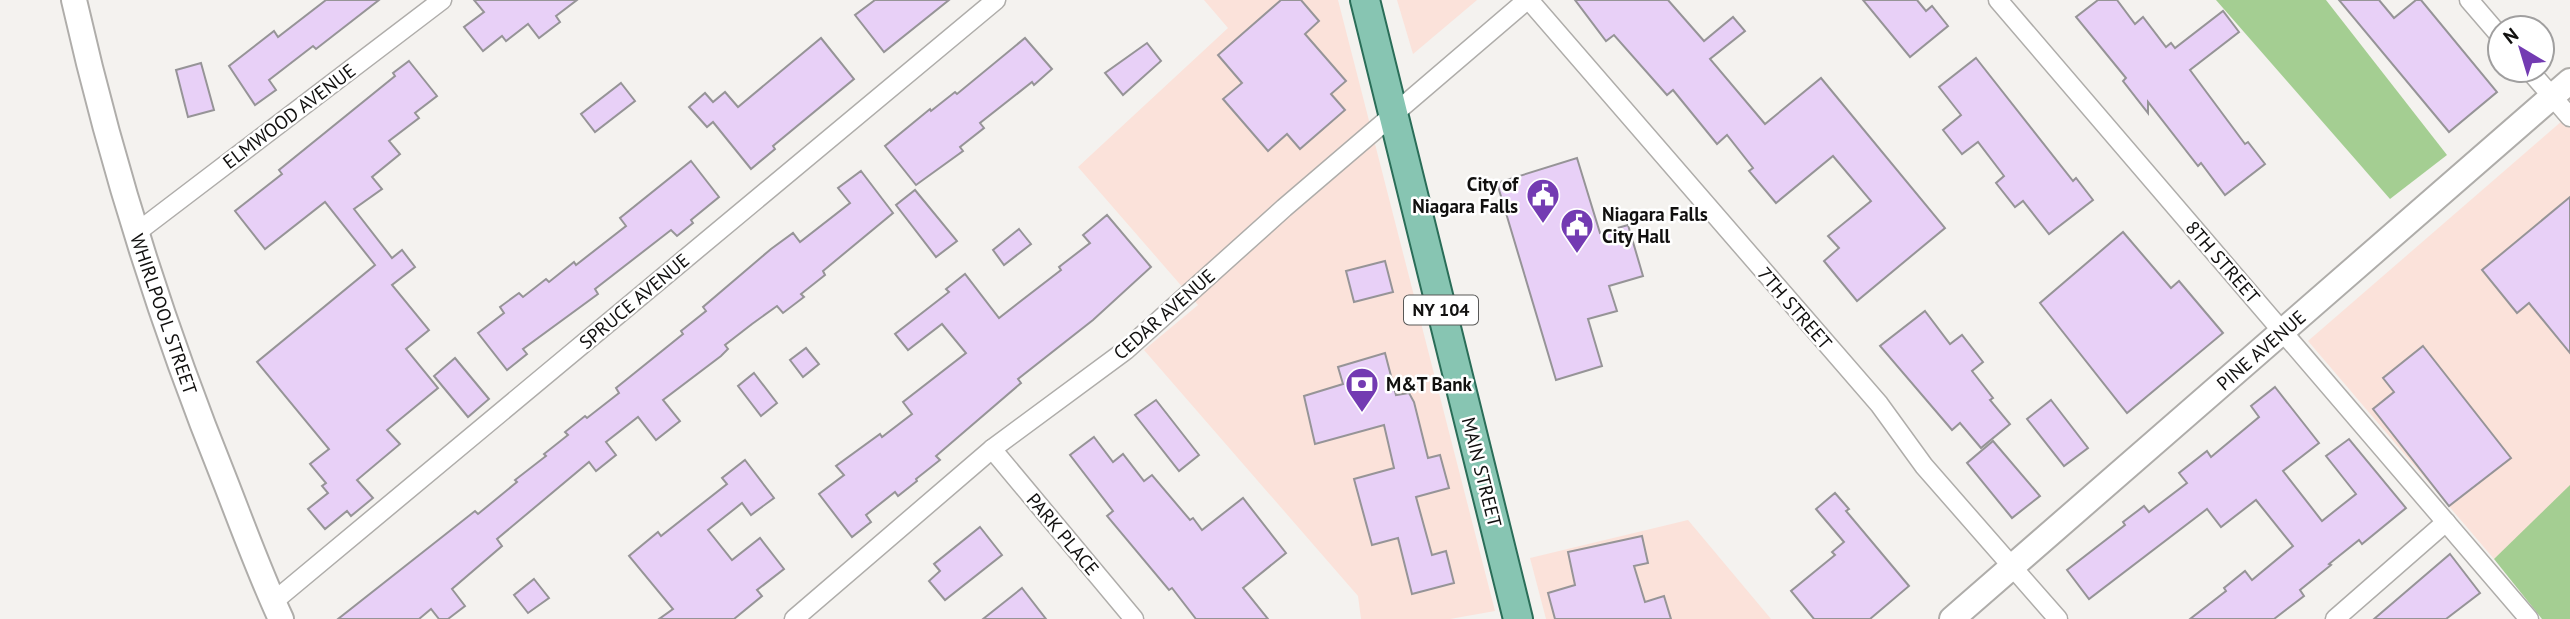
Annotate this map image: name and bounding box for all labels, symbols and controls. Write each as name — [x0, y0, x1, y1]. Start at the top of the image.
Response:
north arrow — [2486, 14, 2556, 84]
text: N — [2498, 22, 2523, 49]
street label: ELMWOOD AVENUE — [218, 58, 360, 174]
place label: City of Niagara Falls — [1412, 172, 1520, 218]
public building icon: City of Niagara Falls — [1524, 176, 1562, 225]
place label: Niagara Falls City Hall — [1602, 202, 1708, 248]
public building icon: Niagara Falls City Hall — [1558, 206, 1596, 255]
street label: 8TH STREET — [2181, 216, 2266, 309]
street label: WHIRLPOOL STREET — [125, 230, 203, 398]
street label: SPRUCE AVENUE — [574, 248, 694, 354]
street label: 7TH STREET — [1753, 262, 1838, 355]
street label: CEDAR AVENUE — [1108, 263, 1220, 365]
road number: NY 104 — [1404, 296, 1478, 324]
street label: PINE AVENUE — [2212, 305, 2310, 395]
bank icon: M&T Bank — [1343, 365, 1381, 414]
place label: M&T Bank — [1386, 372, 1473, 396]
street label: MAIN STREET — [1457, 415, 1507, 530]
street label: PARK PLACE — [1022, 488, 1104, 580]

